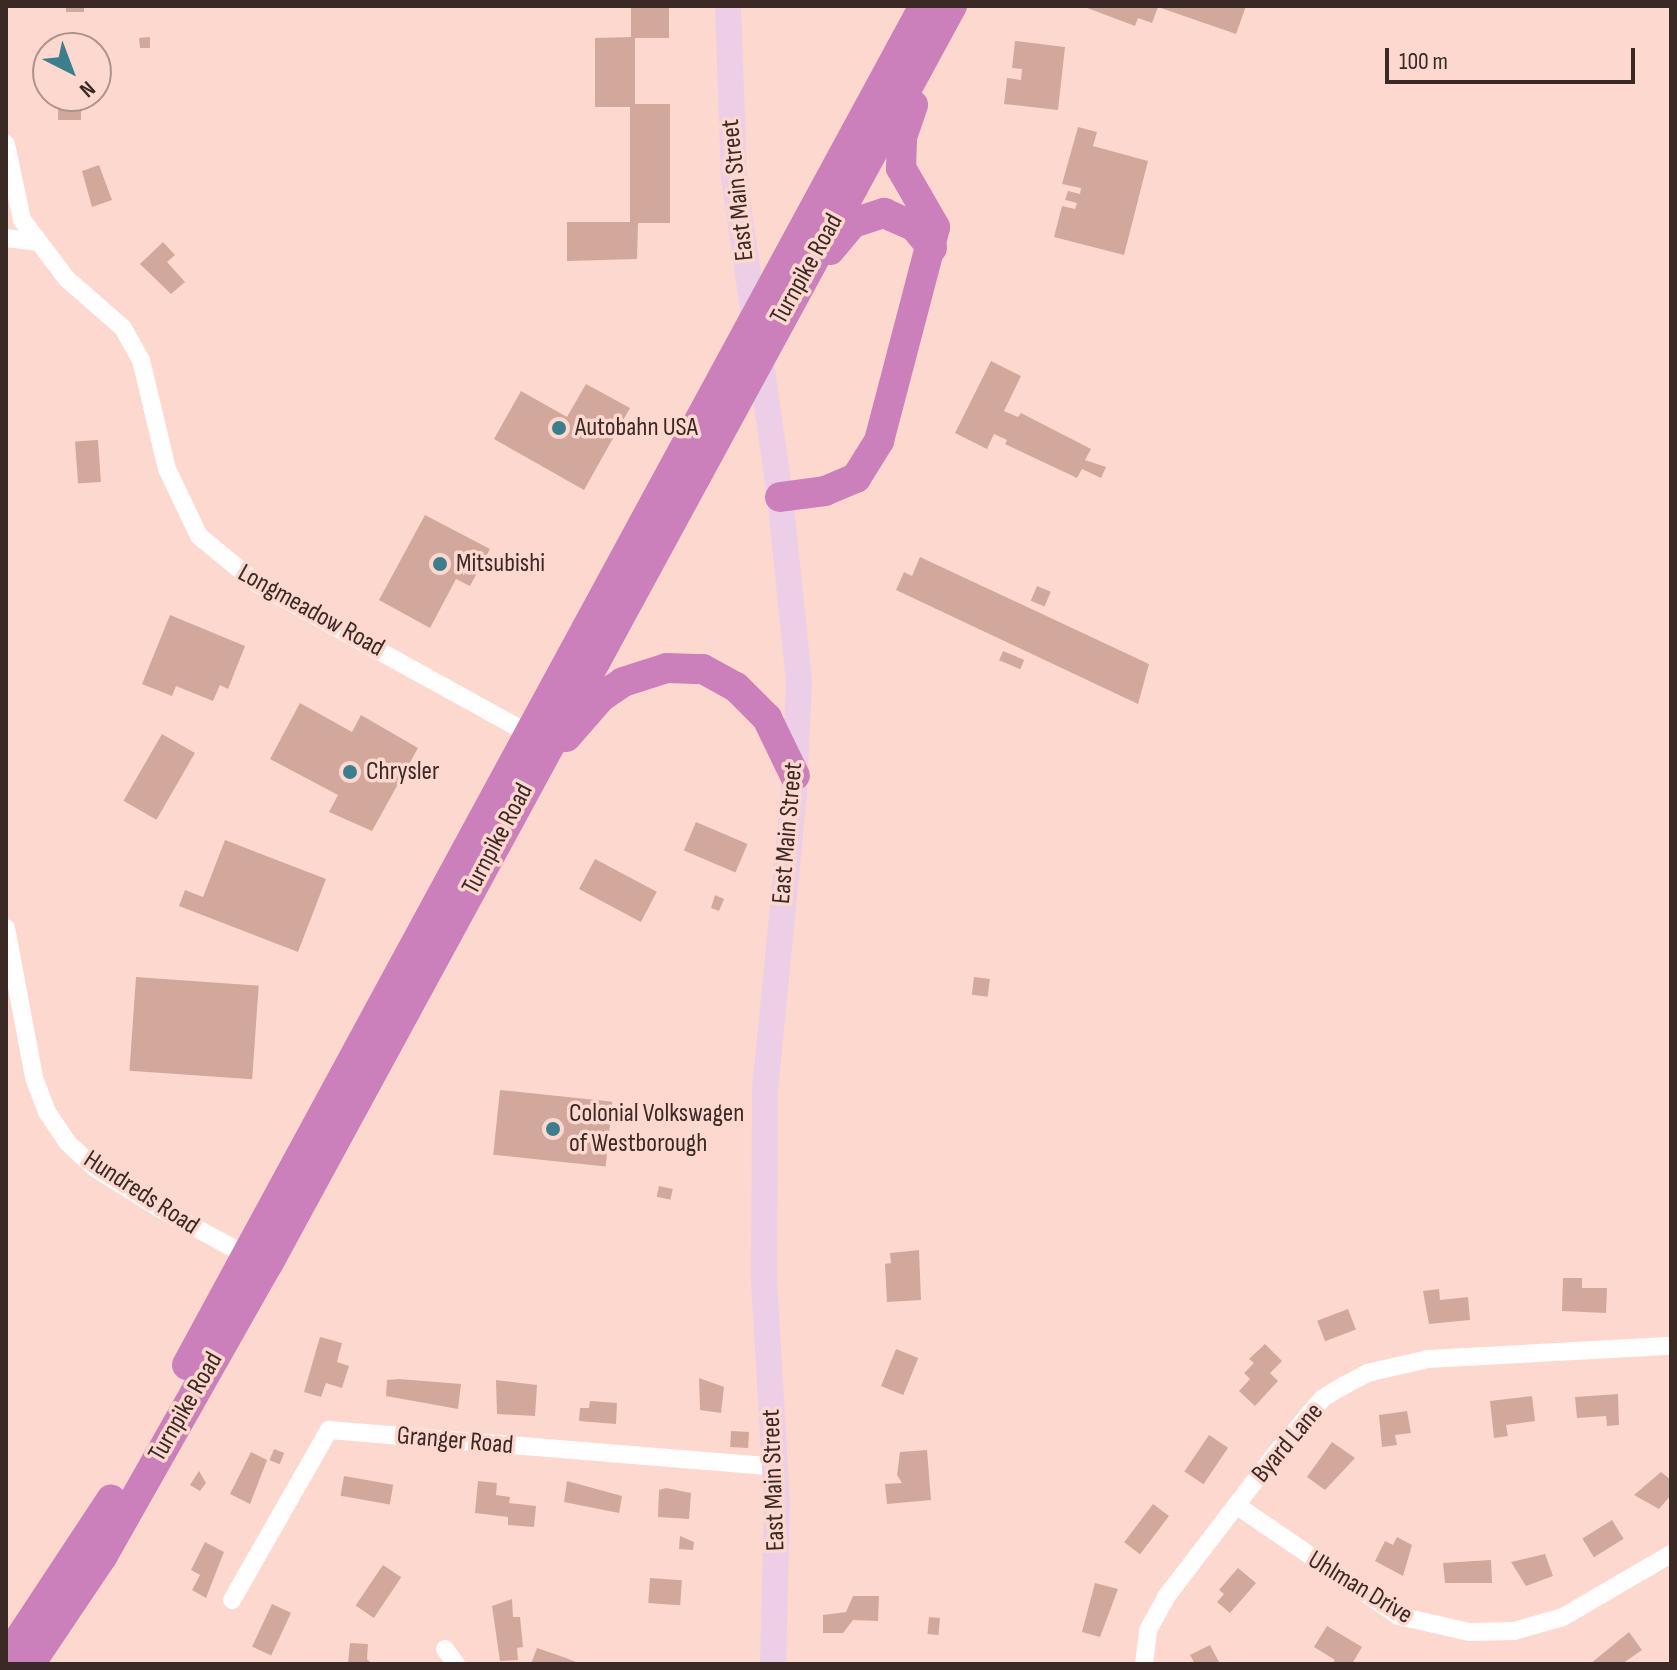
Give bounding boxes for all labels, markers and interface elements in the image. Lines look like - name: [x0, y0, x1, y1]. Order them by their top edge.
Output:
- north arrow: [32, 32, 112, 112]
- scale bar: [1389, 32, 1639, 82]
- text: 100 m: [1399, 47, 1448, 76]
- text: N: [74, 75, 100, 103]
- street label: East Main Street: [715, 118, 761, 262]
- street label: Turnpike Road: [764, 208, 850, 330]
- place label: Autobahn USA: [575, 412, 698, 444]
- marker: Autobahn USA: [550, 419, 568, 437]
- place label: Mitsubishi: [456, 548, 545, 580]
- marker: Mitsubishi: [431, 555, 449, 573]
- street label: Longmeadow Road: [232, 558, 390, 664]
- place label: Chrysler: [366, 756, 440, 788]
- street label: East Main Street: [766, 761, 810, 905]
- marker: Chrysler: [341, 763, 359, 781]
- street label: Turnpike Road: [456, 778, 540, 900]
- place label: Colonial Volkswagen of Westborough: [569, 1098, 744, 1160]
- marker: Colonial Volkswagen of Westborough: [544, 1120, 562, 1138]
- street label: Hundreds Road: [77, 1144, 205, 1242]
- street label: Turnpike Road: [142, 1347, 230, 1467]
- street label: Byard Lane: [1246, 1397, 1330, 1489]
- street label: East Main Street: [756, 1408, 792, 1552]
- street label: Granger Road: [395, 1420, 515, 1462]
- street label: Uhlman Drive: [1302, 1545, 1418, 1631]

